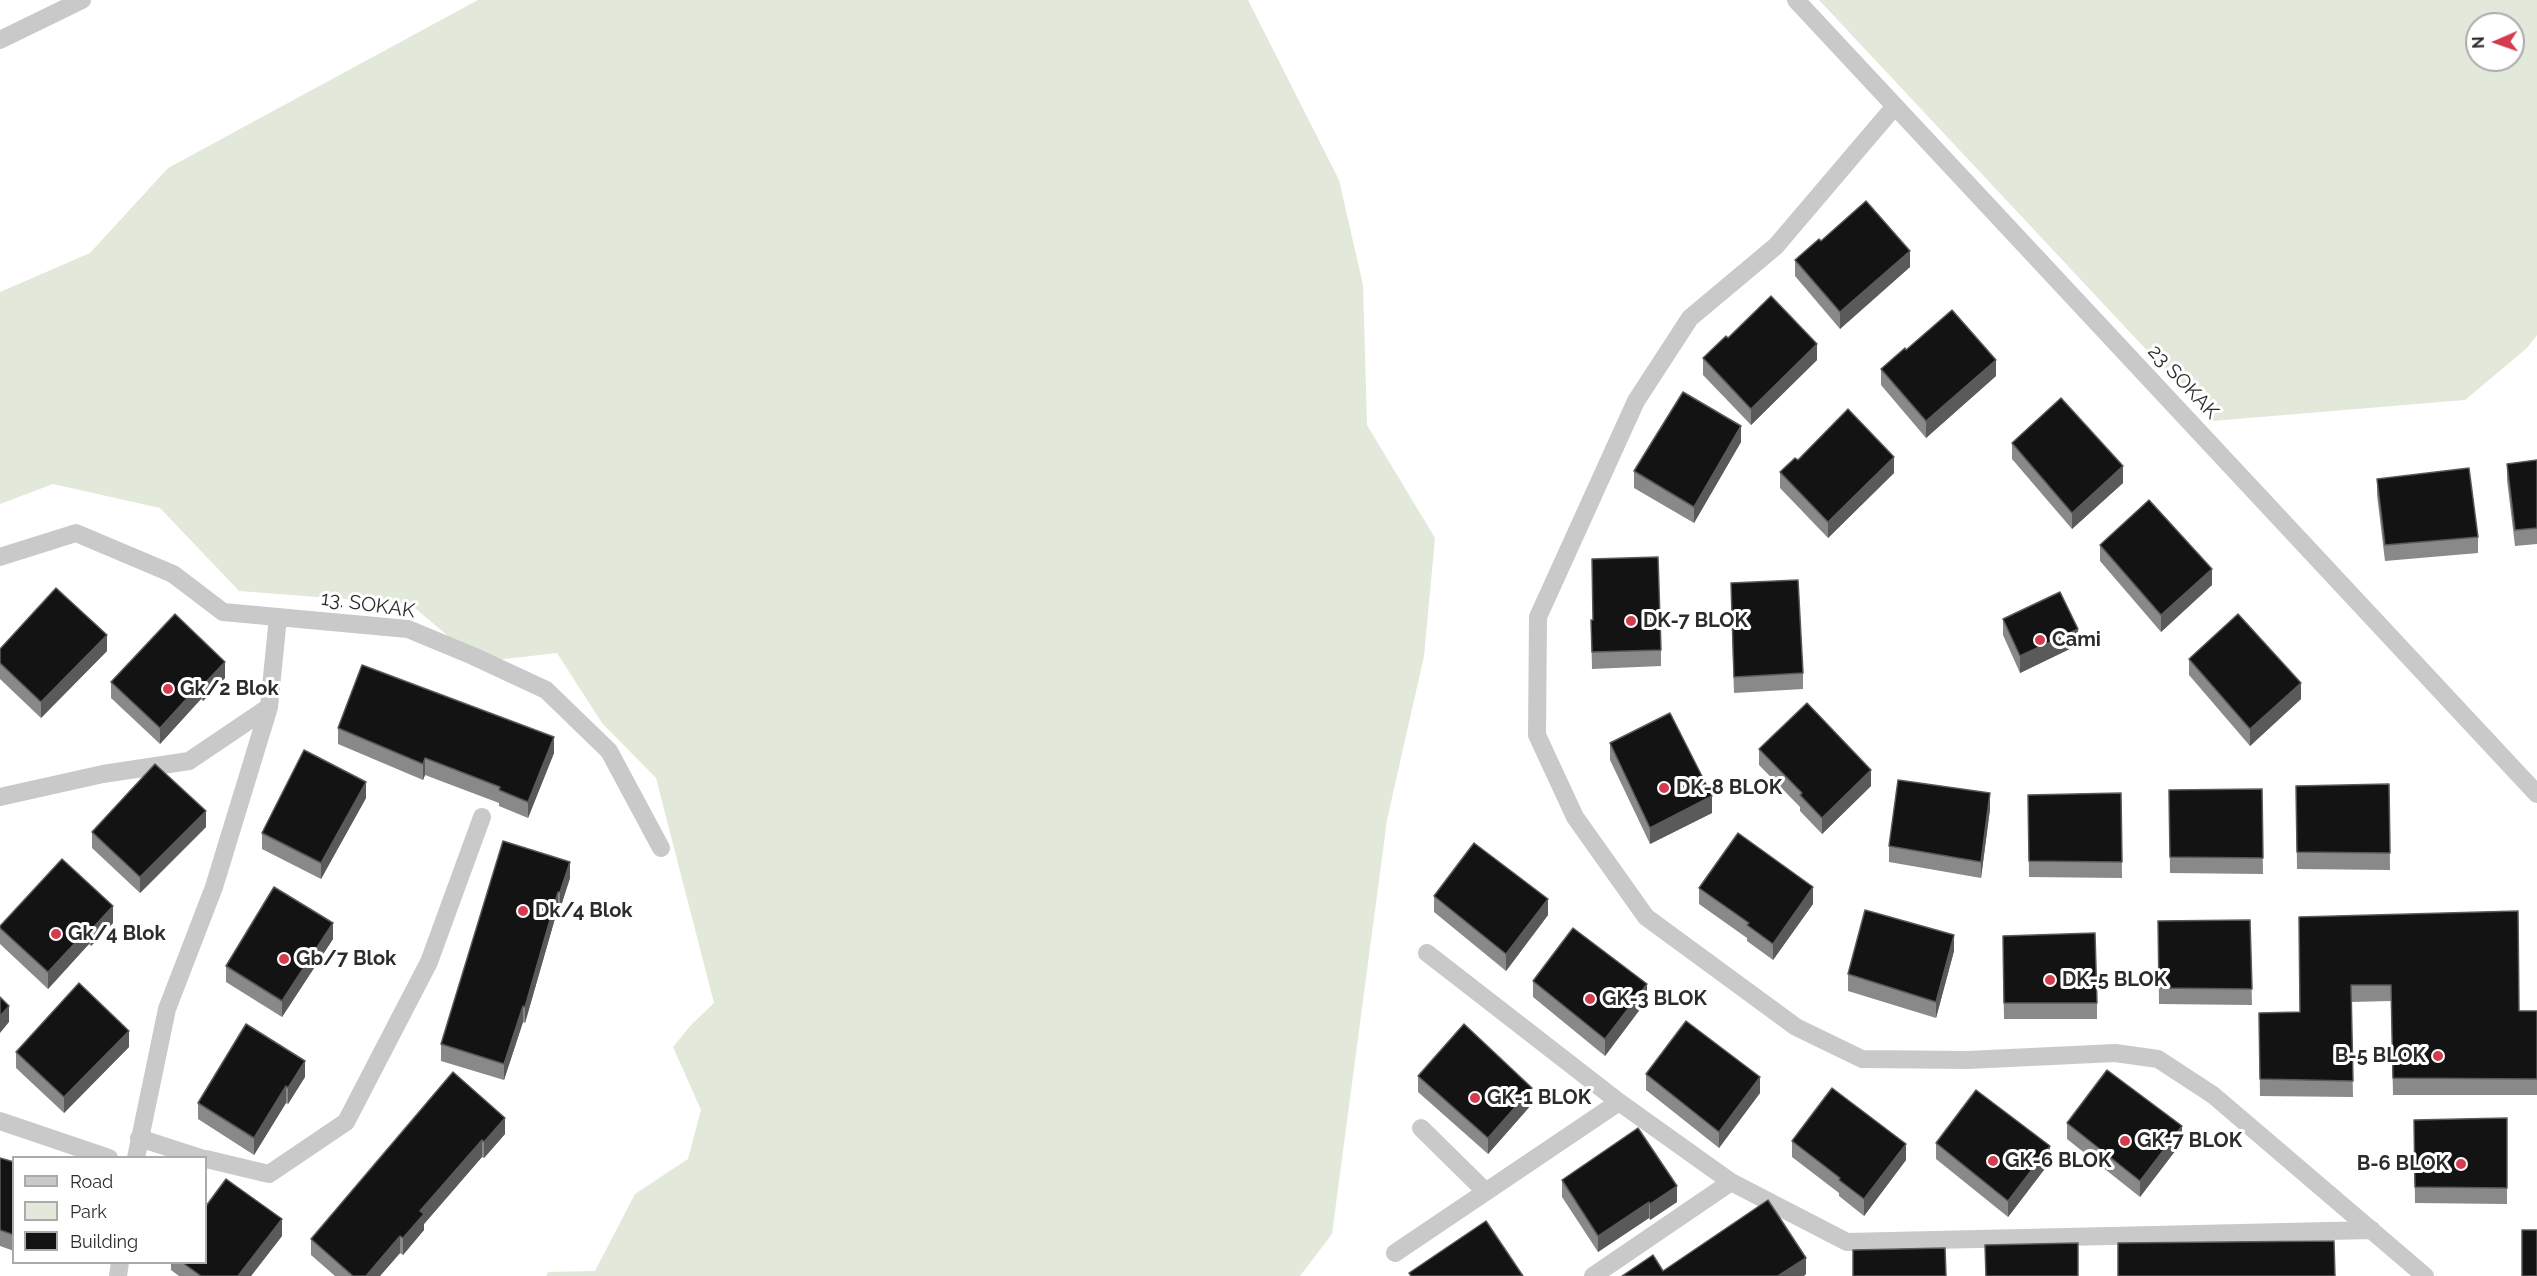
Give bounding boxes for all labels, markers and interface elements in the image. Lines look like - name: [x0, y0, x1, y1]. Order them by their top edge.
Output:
- north arrow: [2465, 12, 2525, 72]
- text: N: [2469, 36, 2488, 49]
- street label: 23 SOKAK: [2143, 340, 2223, 424]
- street label: 13. SOKAK: [320, 587, 416, 623]
- place label: DK-7 BLOK: [1643, 609, 1748, 633]
- marker: DK-7 BLOK: [1624, 614, 1638, 628]
- place label: Cami: [2052, 628, 2101, 652]
- marker: Cami: [2033, 633, 2047, 647]
- place label: Gk/2 Blok: [180, 677, 279, 701]
- marker: Gk/2 Blok: [161, 682, 175, 696]
- place label: DK-8 BLOK: [1676, 776, 1782, 800]
- marker: DK-8 BLOK: [1657, 781, 1671, 795]
- place label: Dk/4 Blok: [535, 899, 632, 923]
- marker: Dk/4 Blok: [516, 904, 530, 918]
- place label: Gk/4 Blok: [68, 922, 166, 946]
- marker: Gk/4 Blok: [49, 927, 63, 941]
- place label: Gb/7 Blok: [296, 947, 396, 971]
- marker: Gb/7 Blok: [277, 952, 291, 966]
- place label: DK-5 BLOK: [2062, 968, 2167, 992]
- marker: DK-5 BLOK: [2043, 973, 2057, 987]
- place label: GK-3 BLOK: [1602, 987, 1707, 1011]
- marker: GK-3 BLOK: [1583, 992, 1597, 1006]
- place label: B-5 BLOK: [2335, 1044, 2426, 1068]
- marker: B-5 BLOK: [2431, 1049, 2445, 1063]
- place label: GK-1 BLOK: [1487, 1086, 1591, 1110]
- marker: GK-1 BLOK: [1468, 1091, 1482, 1105]
- place label: GK-7 BLOK: [2137, 1129, 2242, 1153]
- marker: GK-7 BLOK: [2118, 1134, 2132, 1148]
- place label: GK-6 BLOK: [2005, 1149, 2111, 1173]
- place label: B-6 BLOK: [2357, 1152, 2449, 1176]
- marker: GK-6 BLOK: [1986, 1154, 2000, 1168]
- legend: [12, 1156, 207, 1264]
- marker: B-6 BLOK: [2454, 1157, 2468, 1171]
- text: Road: [70, 1171, 113, 1192]
- text: Park: [70, 1201, 107, 1222]
- text: Building: [70, 1231, 138, 1252]

